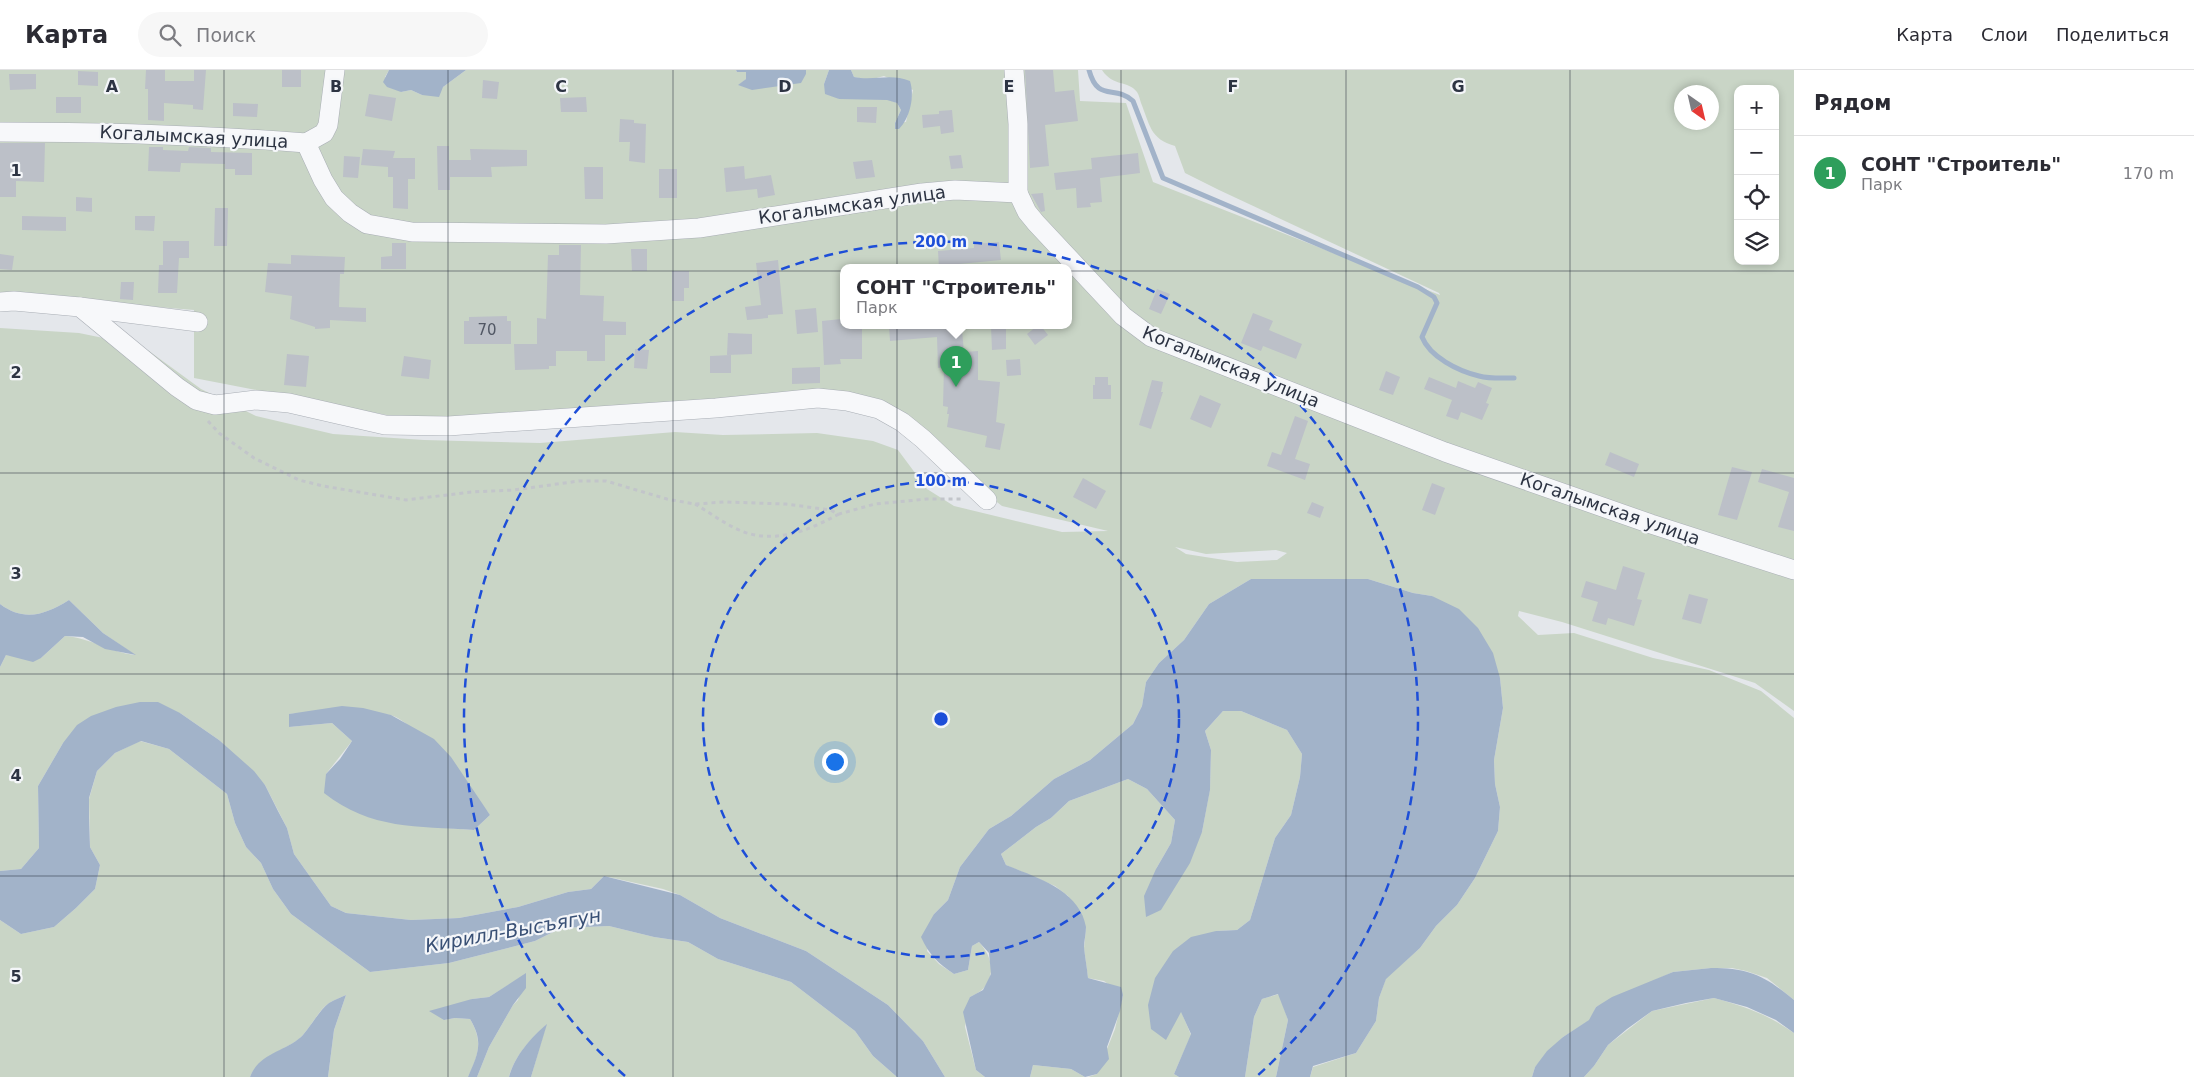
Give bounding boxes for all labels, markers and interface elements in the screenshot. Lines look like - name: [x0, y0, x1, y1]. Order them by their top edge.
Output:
- search box: [138, 12, 488, 57]
- text: Карта: [25, 21, 108, 49]
- icon: search: [156, 21, 184, 49]
- text: Поиск: [196, 24, 256, 46]
- text: Карта: [1896, 24, 1953, 45]
- text: Слои: [1981, 24, 2028, 45]
- text: Поделиться: [2056, 24, 2169, 45]
- text: A: [106, 77, 119, 96]
- text: B: [330, 77, 342, 96]
- text: C: [555, 77, 567, 96]
- text: D: [778, 77, 792, 96]
- text: E: [1004, 77, 1014, 96]
- text: F: [1228, 77, 1238, 96]
- text: G: [1451, 77, 1465, 96]
- north arrow: [1674, 85, 1719, 130]
- map controls: [1734, 85, 1779, 265]
- button: +: [1734, 85, 1779, 130]
- text: Рядом: [1814, 91, 1891, 115]
- street label: Когалымская улица: [99, 121, 289, 152]
- button: −: [1734, 130, 1779, 175]
- text: СОНТ "Строитель": [1861, 153, 2061, 175]
- text: 1: [10, 161, 22, 180]
- text: 1: [1824, 164, 1836, 183]
- text: 170 m: [2123, 164, 2174, 183]
- button: locate: [1734, 175, 1779, 220]
- text: Парк: [1861, 175, 1903, 194]
- street label: Когалымская улица: [757, 181, 947, 228]
- button: layers: [1734, 220, 1779, 265]
- text: 200 m: [915, 233, 967, 251]
- popup: [840, 264, 1072, 329]
- text: СОНТ "Строитель": [856, 276, 1056, 298]
- text: Парк: [856, 298, 898, 317]
- house number: 70: [477, 321, 497, 339]
- street label: Когалымская улица: [1140, 321, 1323, 412]
- pin: 1: [940, 346, 972, 387]
- text: 2: [10, 363, 22, 382]
- street label: Когалымская улица: [1517, 468, 1703, 549]
- text: 100 m: [915, 472, 967, 490]
- text: 3: [10, 564, 22, 583]
- centre of rings: [932, 710, 950, 728]
- your location: [822, 749, 848, 775]
- text: 4: [10, 766, 22, 785]
- water label: Кирилл-Высъягун: [423, 904, 603, 956]
- text: 5: [10, 967, 22, 986]

